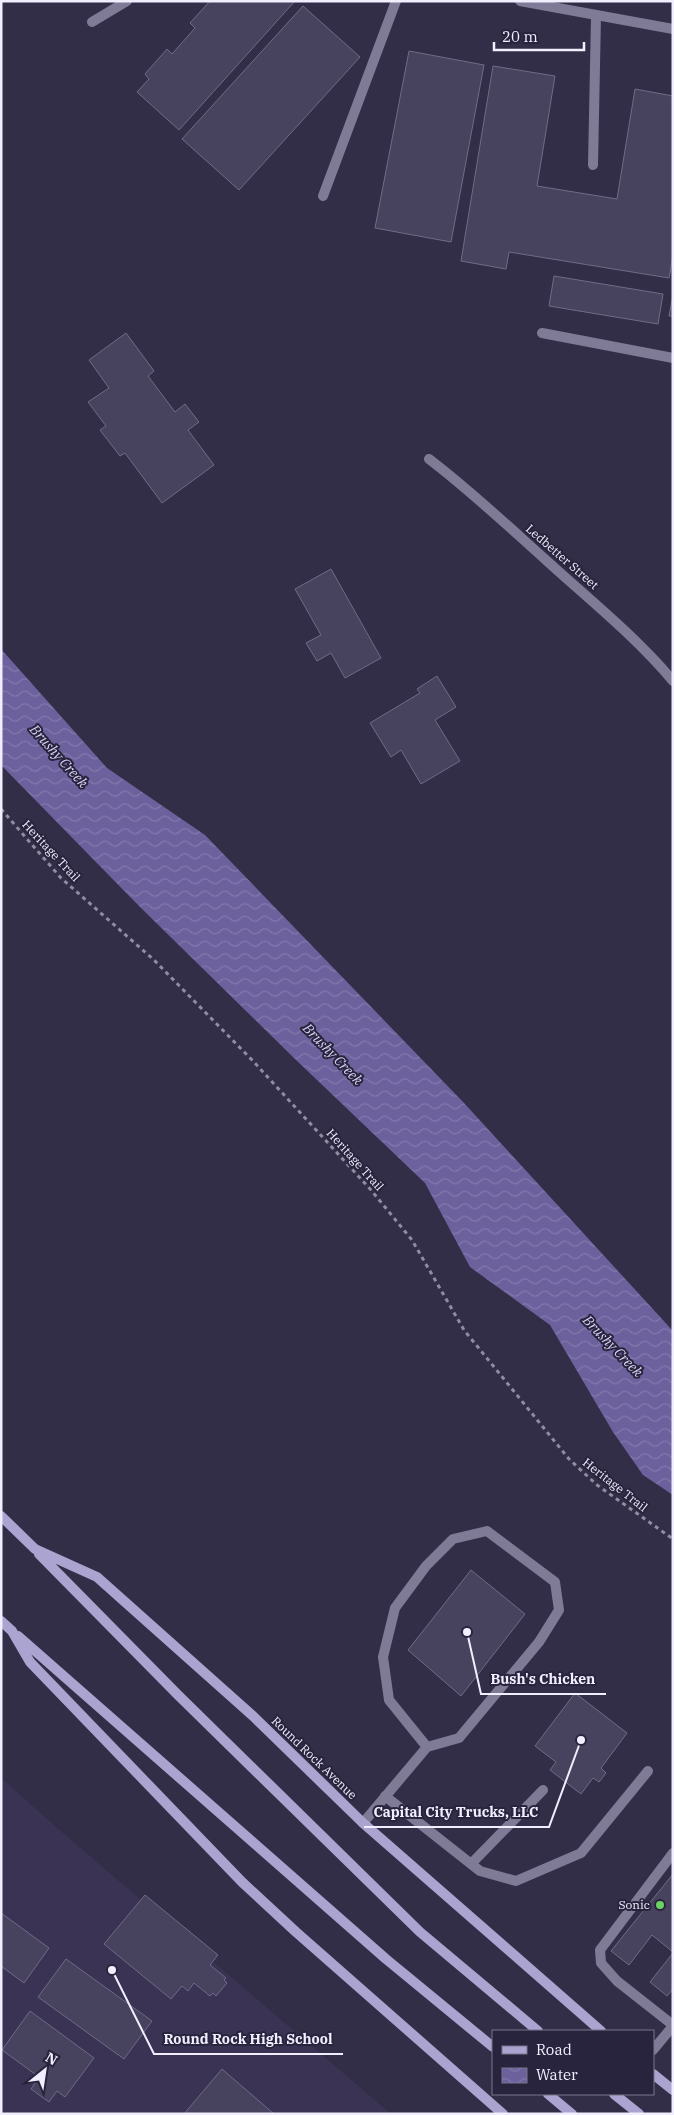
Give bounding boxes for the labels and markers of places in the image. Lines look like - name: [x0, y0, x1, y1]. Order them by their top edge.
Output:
- callout: Bush's Chicken: [481, 1665, 606, 1694]
- callout: Capital City Trucks, LLC: [364, 1798, 549, 1827]
- place label: Sonic: [619, 1897, 650, 1912]
- marker: Sonic: [654, 1899, 666, 1911]
- callout: Round Rock High School: [154, 2025, 343, 2054]

